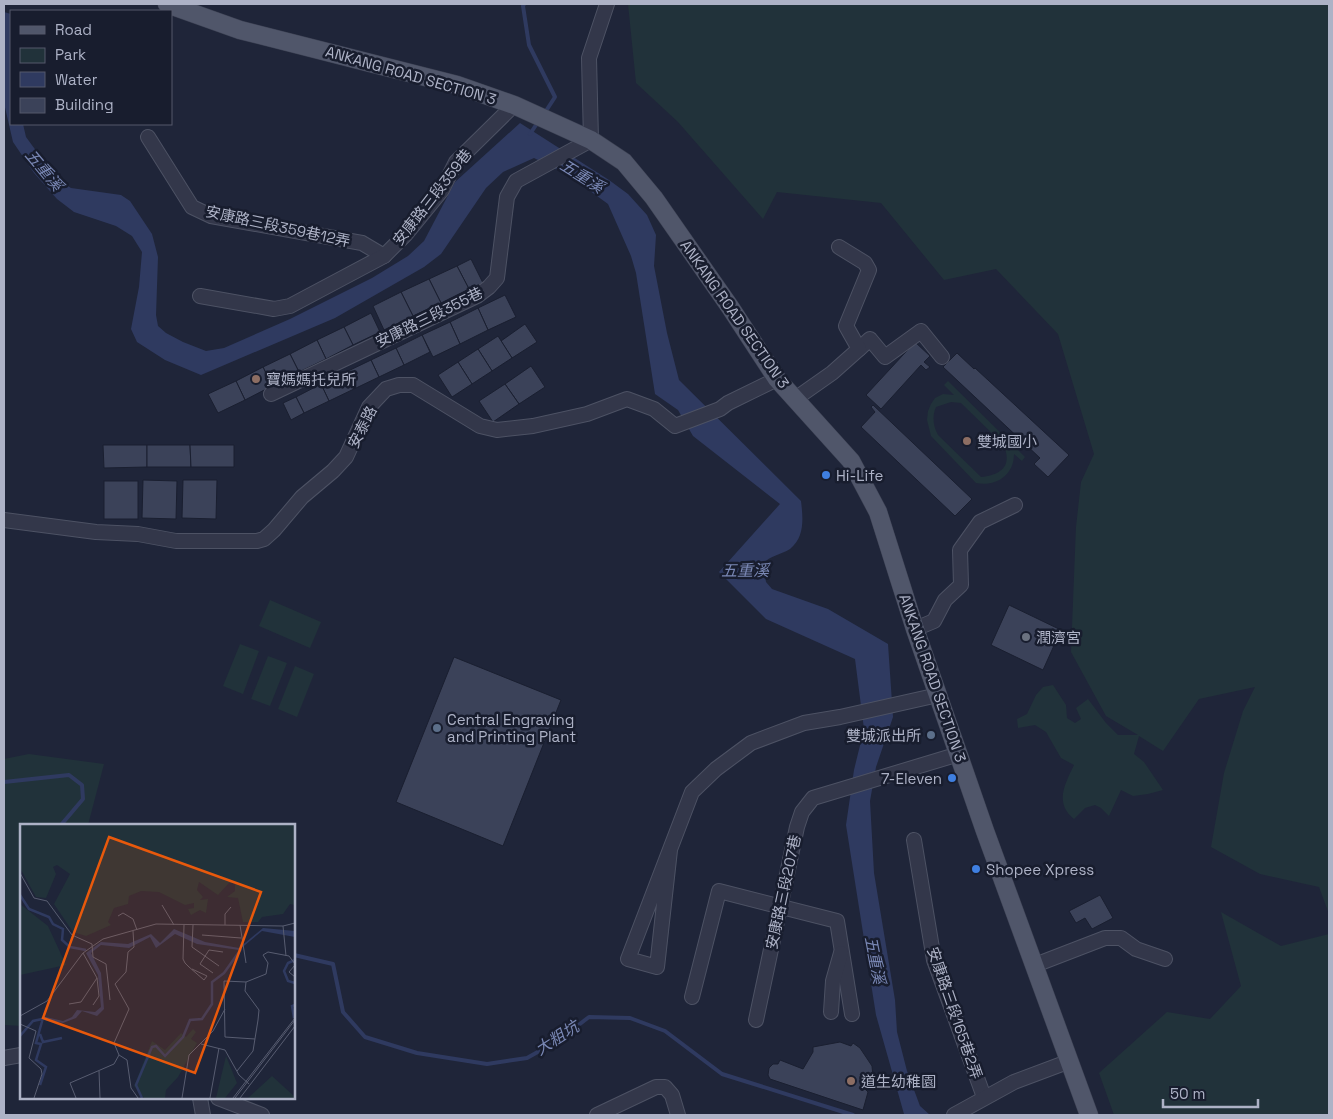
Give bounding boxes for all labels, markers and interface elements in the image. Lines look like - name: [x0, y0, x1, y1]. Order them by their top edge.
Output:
- legend: [10, 10, 172, 125]
- text: Road: [55, 20, 92, 39]
- street label: ANKANG ROAD SECTION 3: [323, 42, 499, 108]
- text: Park: [55, 45, 86, 64]
- text: Water: [55, 70, 98, 89]
- text: Building: [55, 95, 114, 114]
- water label: 五重溪: [21, 145, 69, 197]
- street label: 安康路三段359巷: [388, 145, 476, 249]
- water label: 五重溪: [556, 154, 610, 199]
- street label: 安康路三段359巷12弄: [204, 201, 352, 251]
- street label: ANKANG ROAD SECTION 3: [677, 236, 793, 392]
- street label: 安康路三段355巷: [372, 283, 486, 351]
- place label: 寶媽媽托兒所: [266, 370, 356, 389]
- marker: 寶媽媽托兒所: [250, 373, 262, 385]
- street label: 安泰路: [343, 403, 381, 451]
- place label: 雙城國小: [977, 432, 1037, 451]
- marker: 雙城國小: [961, 435, 973, 447]
- place label: Hi-Life: [836, 466, 883, 485]
- marker: Hi-Life: [820, 469, 832, 481]
- water label: 五重溪: [721, 560, 771, 581]
- street label: ANKANG ROAD SECTION 3: [895, 591, 971, 765]
- place label: 潤濟宮: [1036, 628, 1081, 647]
- marker: 潤濟宮: [1020, 631, 1032, 643]
- place label: Central Engraving and Printing Plant: [447, 710, 576, 746]
- marker: Central Engraving and Printing Plant: [431, 722, 443, 734]
- place label: 雙城派出所: [846, 726, 921, 745]
- marker: 雙城派出所: [925, 729, 937, 741]
- place label: 7-Eleven: [881, 769, 942, 788]
- marker: 7-Eleven: [946, 772, 958, 784]
- inset map: [20, 824, 295, 1099]
- street label: 安康路三段207巷: [762, 833, 804, 951]
- place label: Shopee Xpress: [986, 860, 1094, 879]
- marker: Shopee Xpress: [970, 863, 982, 875]
- water label: 五重溪: [860, 934, 890, 988]
- street label: 安康路三段165巷2弄: [923, 944, 987, 1082]
- water label: 大粗坑: [531, 1015, 585, 1060]
- place label: 道生幼稚園: [861, 1072, 936, 1091]
- marker: 道生幼稚園: [845, 1075, 857, 1087]
- scale bar: [1163, 1076, 1258, 1108]
- text: 50 m: [1170, 1084, 1205, 1103]

